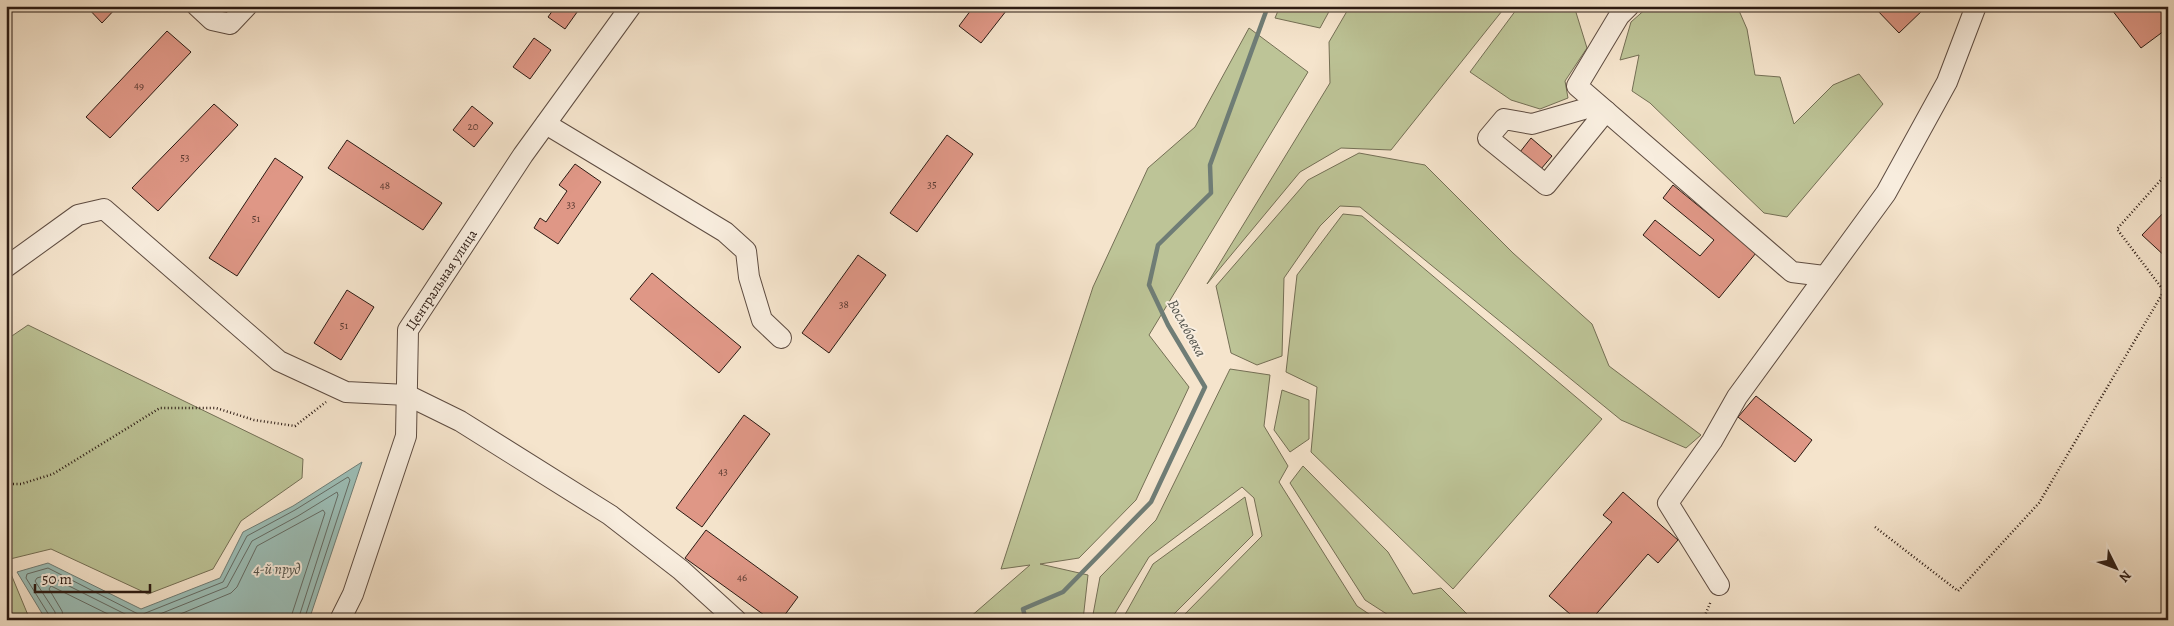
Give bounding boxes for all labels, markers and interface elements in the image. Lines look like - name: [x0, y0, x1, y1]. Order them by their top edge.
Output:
- house number: 49: [134, 78, 144, 93]
- house number: 20: [467, 119, 479, 134]
- house number: 53: [180, 150, 190, 165]
- house number: 35: [927, 177, 937, 192]
- house number: 48: [380, 178, 390, 193]
- house number: 33: [566, 197, 576, 212]
- house number: 51: [252, 211, 260, 226]
- street label: Центральная улица: [401, 225, 482, 334]
- water label: Вослебовка: [1163, 295, 1211, 361]
- house number: 38: [839, 297, 849, 312]
- house number: 51: [340, 318, 348, 333]
- house number: 43: [718, 464, 728, 479]
- north arrow: [2092, 544, 2142, 594]
- water label: 4-й пруд: [252, 559, 301, 579]
- scale bar: [35, 561, 150, 593]
- text: N: [2115, 566, 2136, 587]
- text: 50 m: [42, 569, 72, 589]
- house number: 46: [737, 570, 747, 585]

